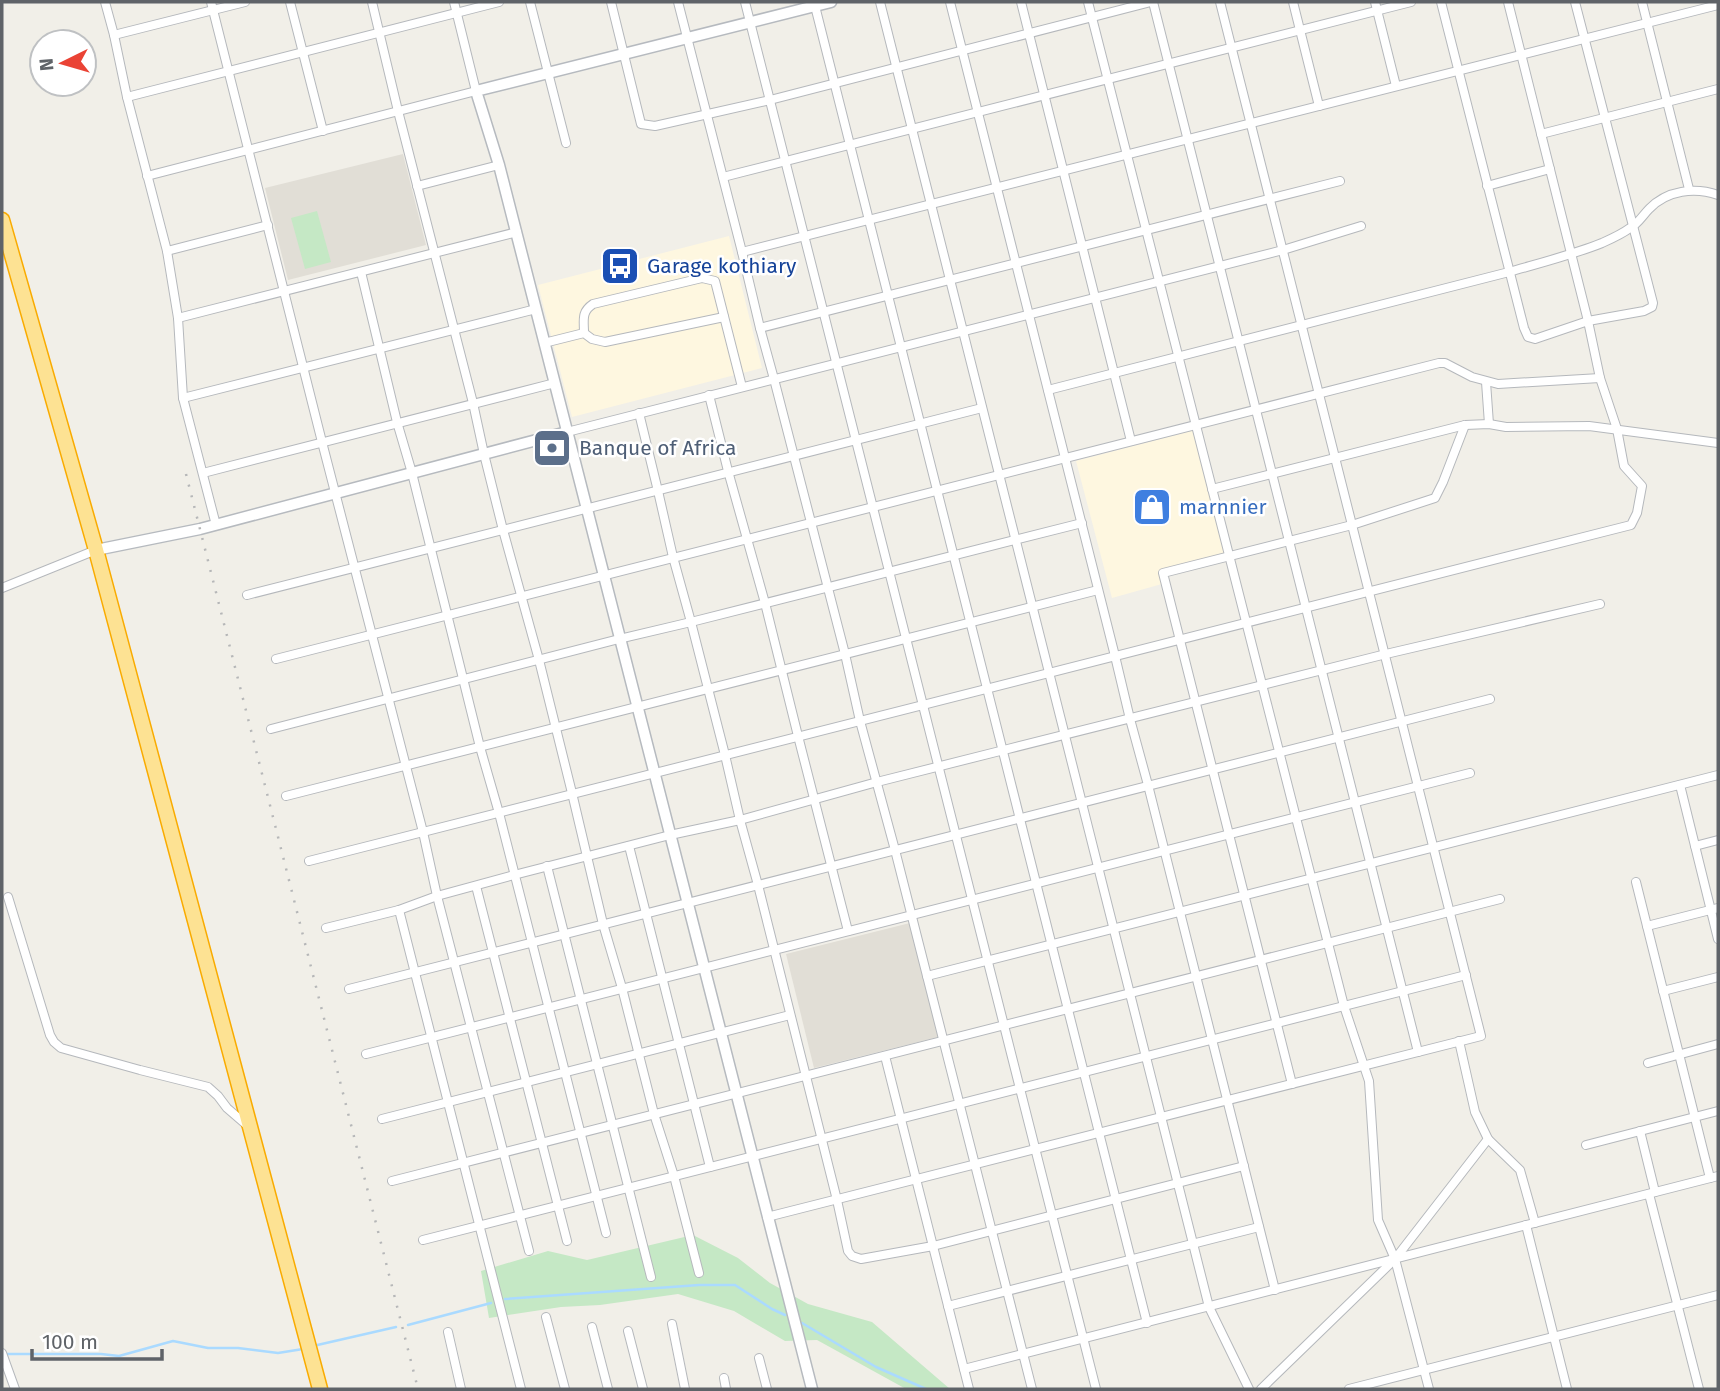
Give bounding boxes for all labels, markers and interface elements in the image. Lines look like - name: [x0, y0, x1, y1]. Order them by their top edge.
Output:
- north arrow: [28, 28, 98, 98]
- text: N: [35, 57, 59, 72]
- bus stop icon: Garage kothiary: [599, 245, 641, 287]
- place label: Garage kothiary: [647, 253, 797, 279]
- bank icon: Banque of Africa: [531, 427, 573, 469]
- place label: Banque of Africa: [579, 435, 737, 461]
- shop icon: marnnier: [1131, 486, 1173, 528]
- place label: marnnier: [1179, 494, 1267, 520]
- scale bar: [32, 1318, 161, 1362]
- text: 100 m: [42, 1329, 98, 1355]

